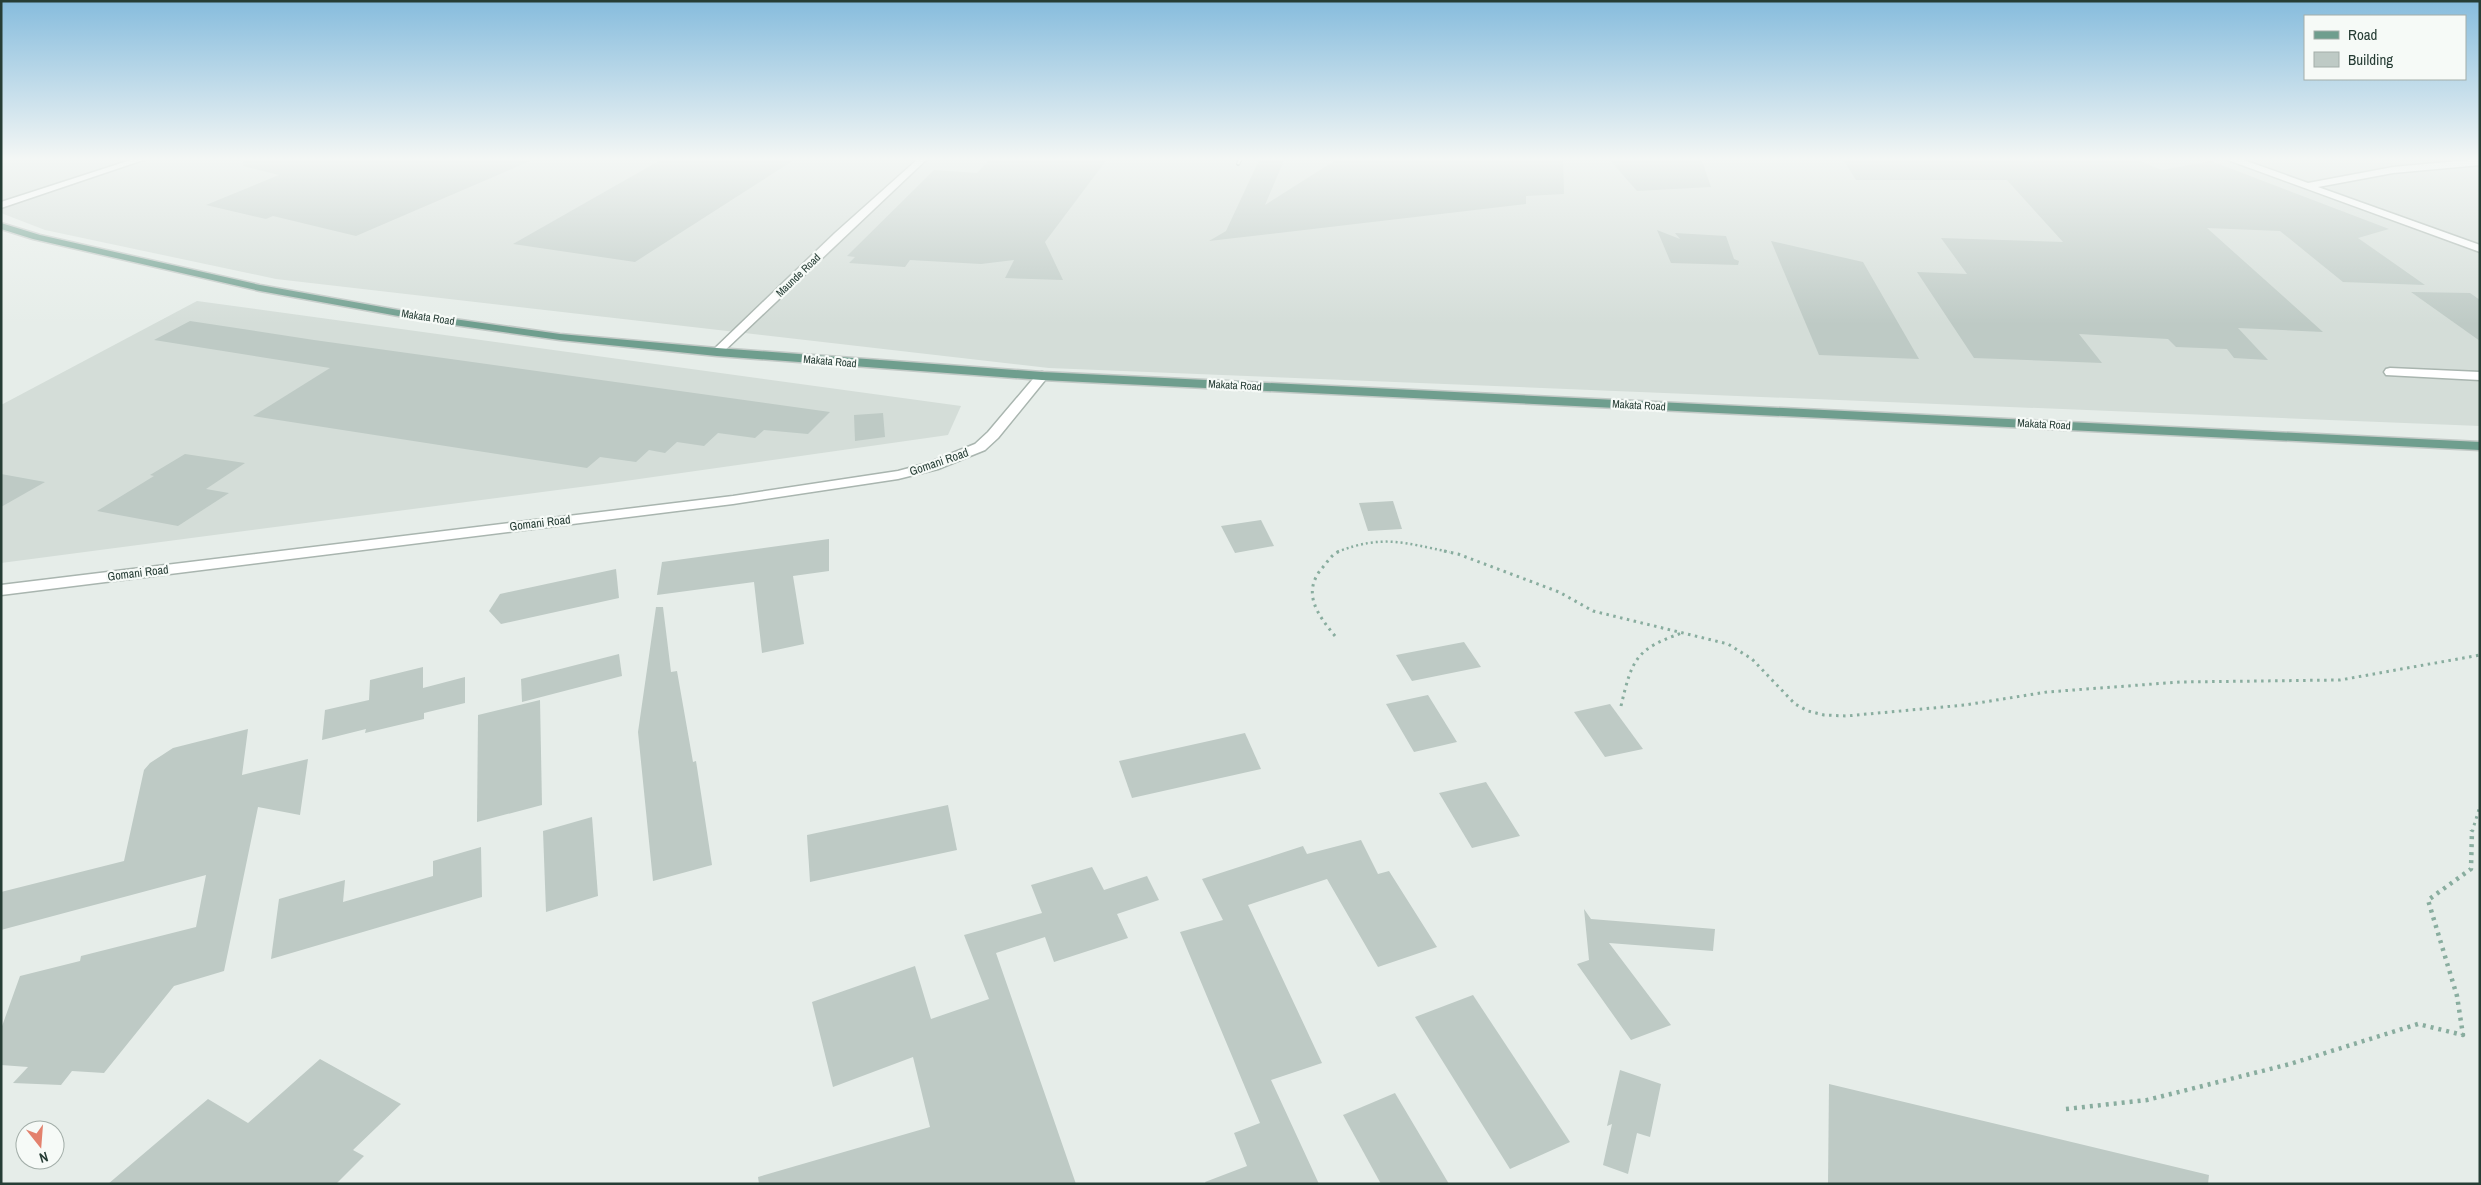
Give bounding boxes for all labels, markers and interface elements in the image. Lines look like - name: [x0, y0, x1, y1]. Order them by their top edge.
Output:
- legend: [2304, 15, 2466, 80]
- text: Road: [2348, 24, 2377, 45]
- text: Building: [2348, 49, 2393, 70]
- street label: Maunde Road: [773, 250, 823, 300]
- street label: Makata Road: [400, 306, 456, 328]
- street label: Makata Road: [803, 352, 857, 370]
- street label: Makata Road: [1208, 377, 1262, 393]
- street label: Makata Road: [1612, 397, 1666, 413]
- street label: Makata Road: [2017, 416, 2071, 432]
- street label: Gomani Road: [907, 444, 971, 480]
- street label: Gomani Road: [509, 511, 571, 535]
- street label: Gomani Road: [107, 561, 169, 585]
- north arrow: [15, 1120, 65, 1170]
- text: N: [37, 1148, 50, 1167]

